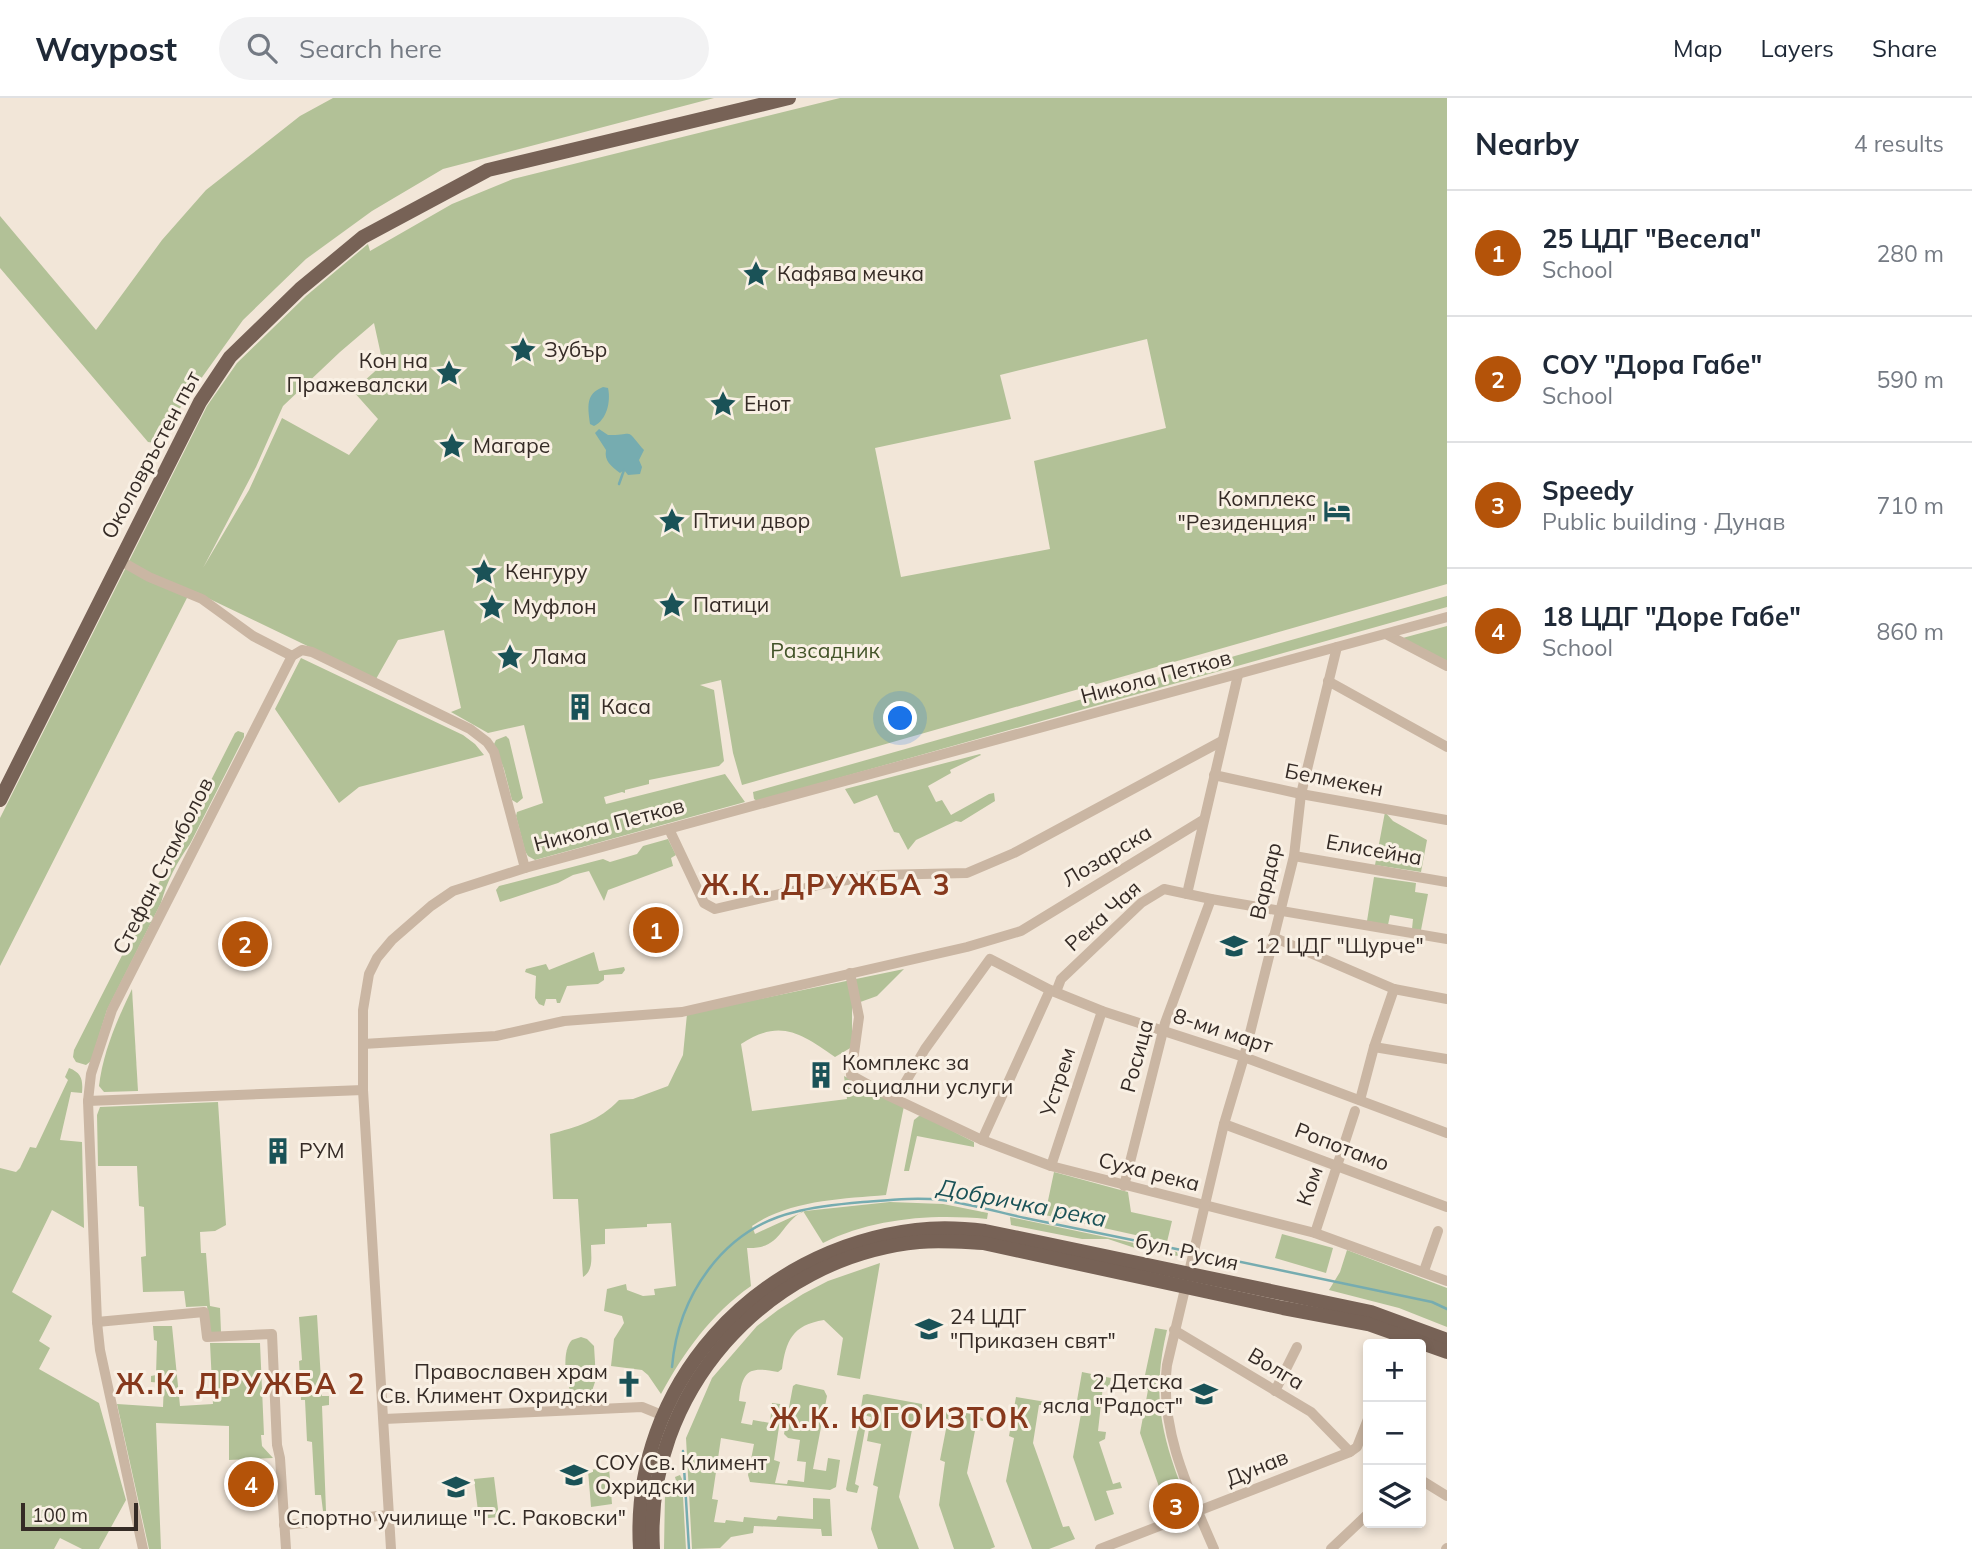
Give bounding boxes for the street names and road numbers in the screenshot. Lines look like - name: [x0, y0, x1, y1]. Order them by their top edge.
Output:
- street label: Околовръстен път: [95, 366, 206, 543]
- street label: Никола Петков: [1078, 643, 1234, 709]
- street label: Белмекен: [1283, 757, 1385, 801]
- street label: Стефан Стамболов: [106, 773, 218, 958]
- street label: Никола Петков: [531, 791, 687, 857]
- street label: Лозарска: [1057, 818, 1156, 892]
- street label: Елисейна: [1324, 828, 1424, 870]
- street label: Вардар: [1244, 840, 1286, 922]
- street label: Река Чая: [1059, 874, 1146, 956]
- street label: 8-ми март: [1170, 1002, 1277, 1058]
- street label: Росица: [1114, 1017, 1158, 1095]
- street label: Устрем: [1033, 1044, 1080, 1121]
- street label: Ропотамо: [1292, 1116, 1393, 1176]
- street label: Суха река: [1096, 1146, 1203, 1196]
- street label: Ком: [1290, 1163, 1328, 1209]
- street label: бул. Русия: [1133, 1227, 1241, 1275]
- street label: Волга: [1244, 1341, 1309, 1395]
- street label: Дунав: [1222, 1443, 1292, 1491]

